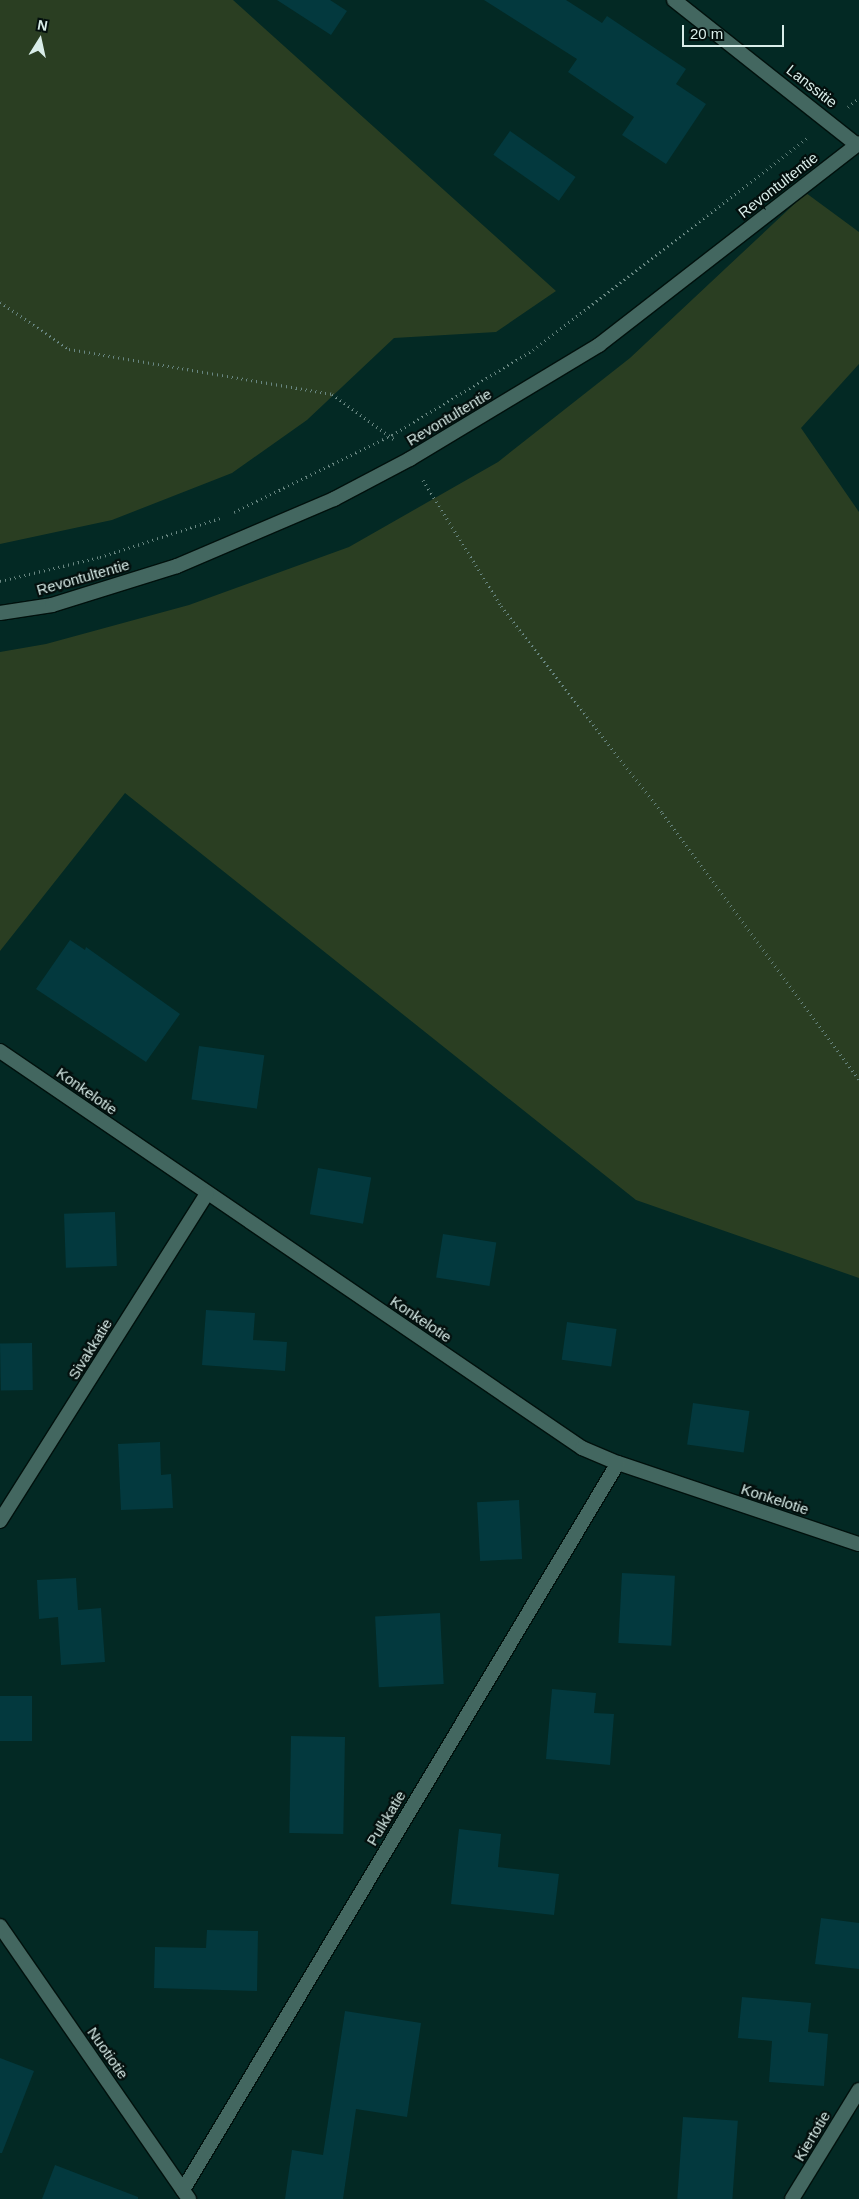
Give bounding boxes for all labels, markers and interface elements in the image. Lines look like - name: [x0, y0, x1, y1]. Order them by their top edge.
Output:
- north arrow: [15, 15, 65, 65]
- scale bar: [684, 15, 786, 47]
- text: N: [36, 16, 49, 34]
- text: 20 m: [690, 25, 723, 42]
- street label: Lanssitie: [783, 61, 841, 111]
- street label: Revontultentie: [735, 148, 821, 222]
- street label: Revontultentie: [403, 385, 495, 449]
- street label: Revontultentie: [34, 555, 132, 599]
- street label: Konkelotie: [53, 1064, 121, 1118]
- street label: Konkelotie: [387, 1292, 455, 1346]
- street label: Sivakkatie: [64, 1315, 116, 1383]
- street label: Konkelotie: [739, 1480, 811, 1518]
- street label: Pulkkatie: [363, 1787, 409, 1849]
- street label: Nuotiotie: [84, 2024, 132, 2082]
- street label: Kiertotie: [790, 2108, 834, 2164]

